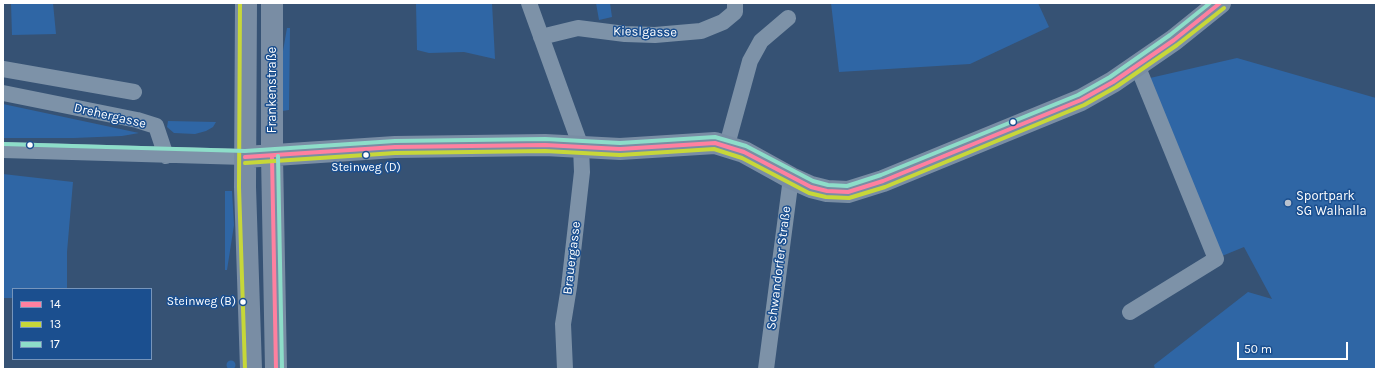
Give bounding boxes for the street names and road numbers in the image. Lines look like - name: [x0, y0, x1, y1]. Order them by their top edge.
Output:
- street label: Kieslgasse: [613, 24, 677, 40]
- street label: Frankenstraße: [264, 47, 280, 133]
- street label: Drehergasse: [72, 100, 148, 132]
- street label: Schwandorfer Straße: [764, 205, 794, 331]
- street label: Brauergasse: [560, 220, 584, 296]

